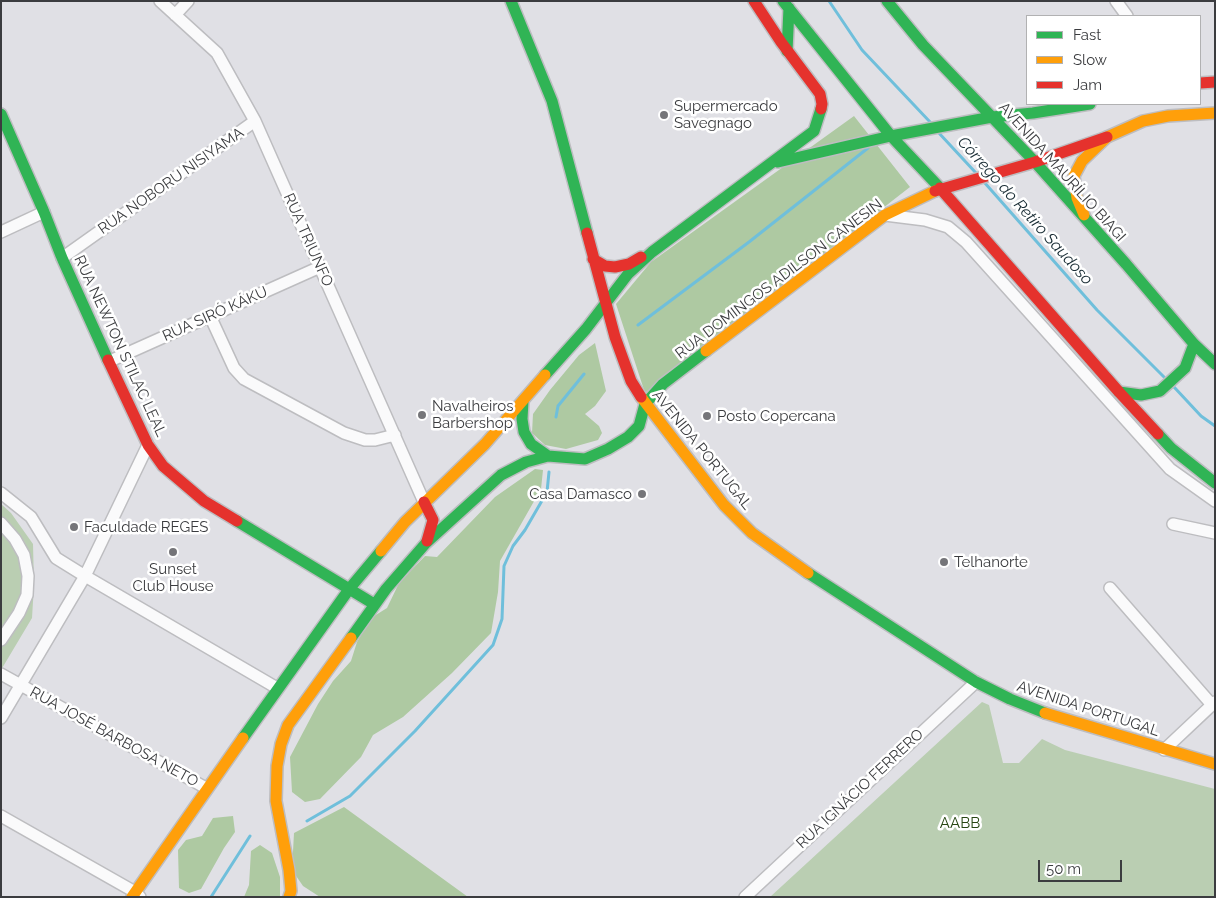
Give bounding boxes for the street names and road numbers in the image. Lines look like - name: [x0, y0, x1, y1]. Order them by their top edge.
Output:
- street label: AVENIDA MAURÍLIO BIAGI: [995, 99, 1129, 245]
- street label: RUA NOBORU NISIYAMA: [95, 124, 247, 238]
- street label: RUA TRIUNFO: [279, 191, 337, 289]
- street label: RUA DOMINGOS ADILSON CANESIN: [672, 195, 886, 363]
- street label: RUA NEWTON STILAC LEAL: [70, 253, 170, 439]
- street label: RUA SIRÓ KÁKU: [160, 283, 270, 345]
- street label: AVENIDA PORTUGAL: [648, 387, 756, 513]
- street label: AVENIDA PORTUGAL: [1015, 677, 1161, 741]
- street label: RUA JOSÉ BARBOSA NETO: [27, 683, 201, 791]
- street label: RUA IGNÁCIO FERRERO: [793, 725, 927, 853]

